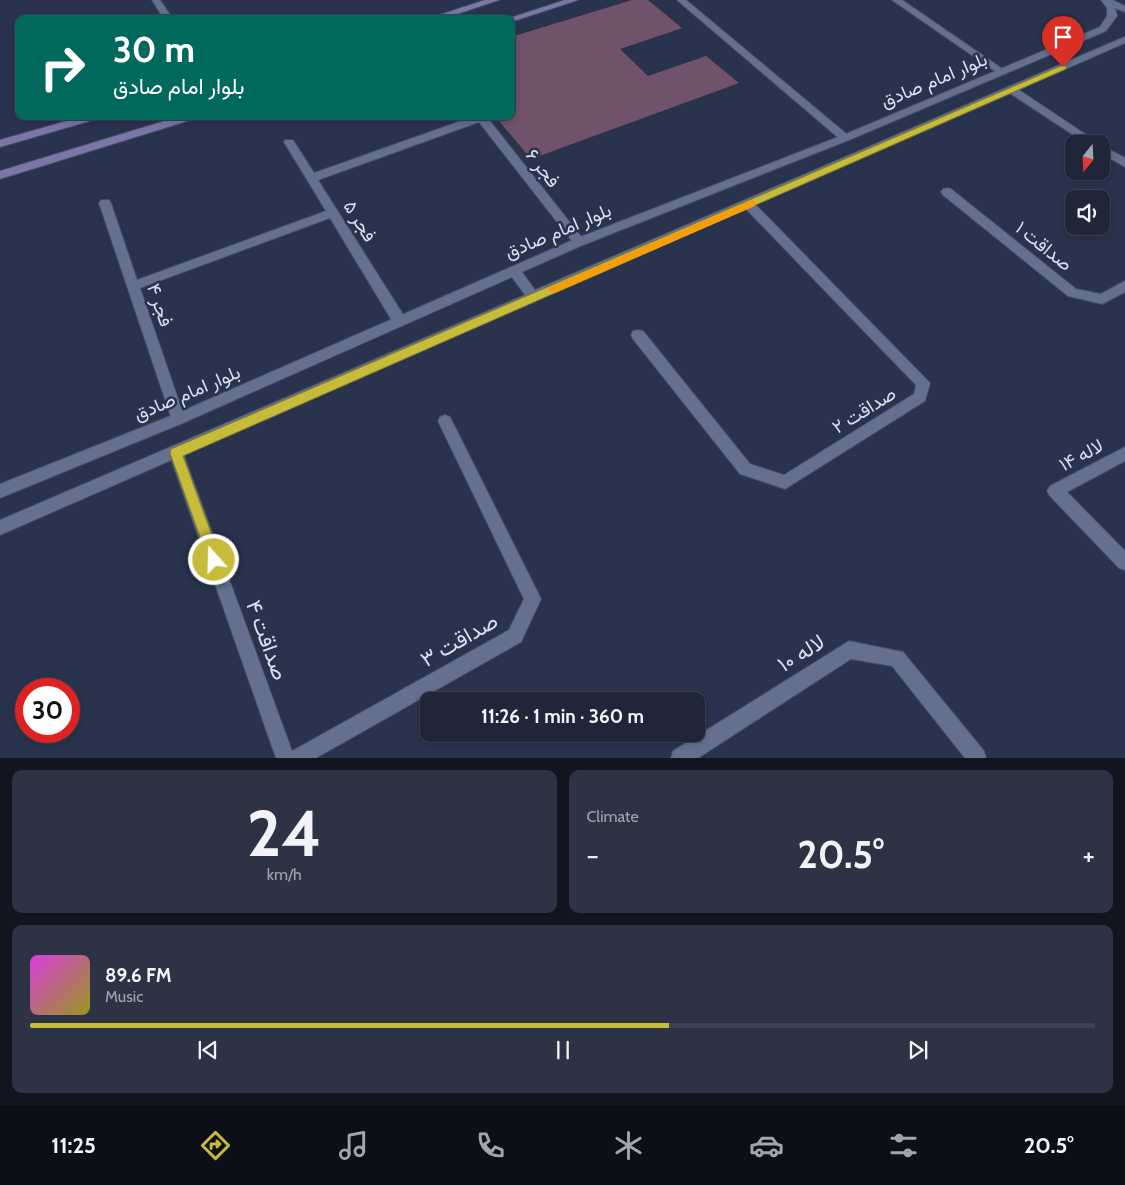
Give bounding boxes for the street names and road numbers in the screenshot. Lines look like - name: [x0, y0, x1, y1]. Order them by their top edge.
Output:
- street label: بلوار امام صادق: [877, 47, 991, 114]
- street label: فجر ۶: [521, 144, 565, 192]
- street label: فجر ۵: [338, 196, 382, 246]
- street label: بلوار امام صادق: [501, 198, 615, 265]
- street label: صداقت ۱: [1011, 216, 1077, 276]
- street label: فجر ۴: [142, 280, 178, 330]
- street label: بلوار امام صادق: [130, 360, 244, 427]
- street label: صداقت ۲: [828, 381, 900, 439]
- street label: لاله ۱۴: [1055, 434, 1107, 476]
- street label: صداقت ۴: [240, 596, 294, 684]
- street label: صداقت ۳: [415, 607, 503, 673]
- street label: لاله ۱۰: [772, 628, 830, 678]

